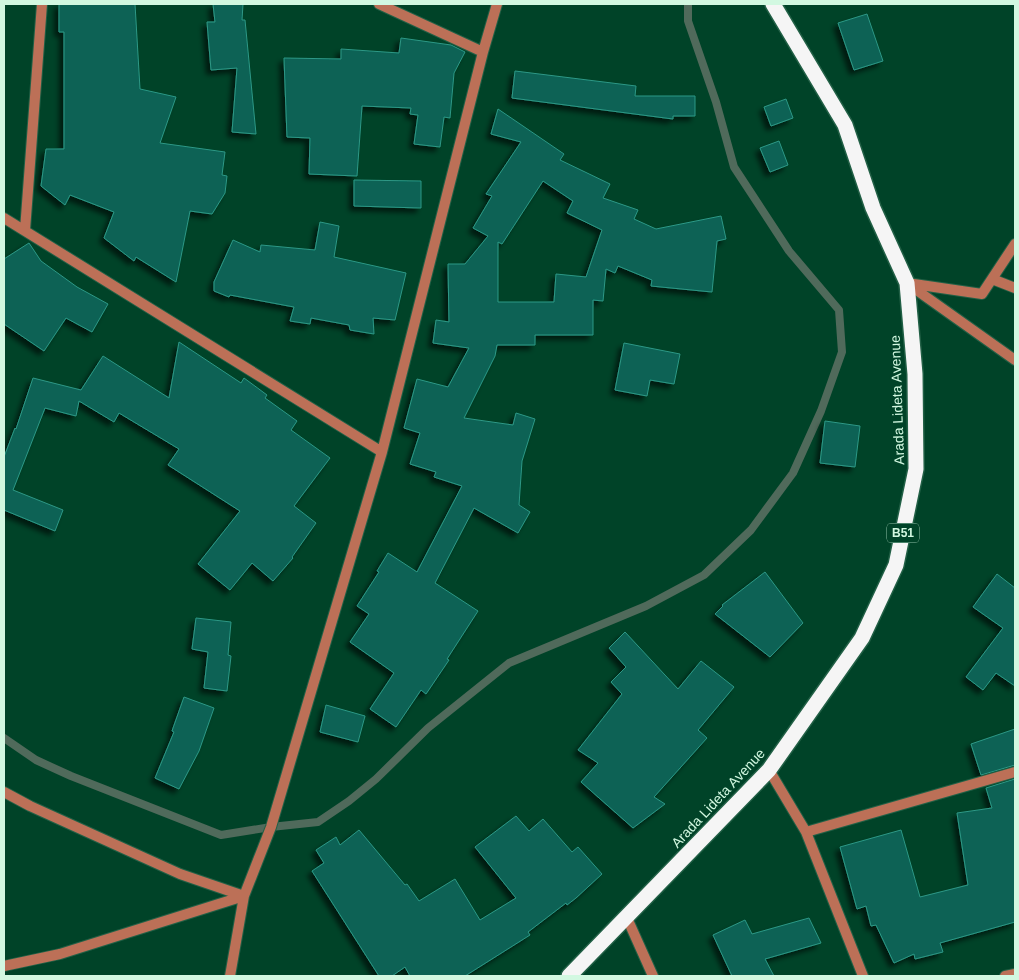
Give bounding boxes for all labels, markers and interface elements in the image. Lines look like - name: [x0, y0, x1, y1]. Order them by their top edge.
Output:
- street label: Arada Lideta Avenue: [887, 335, 907, 465]
- road number: B51: [887, 524, 919, 542]
- street label: Arada Lideta Avenue: [668, 745, 768, 851]

